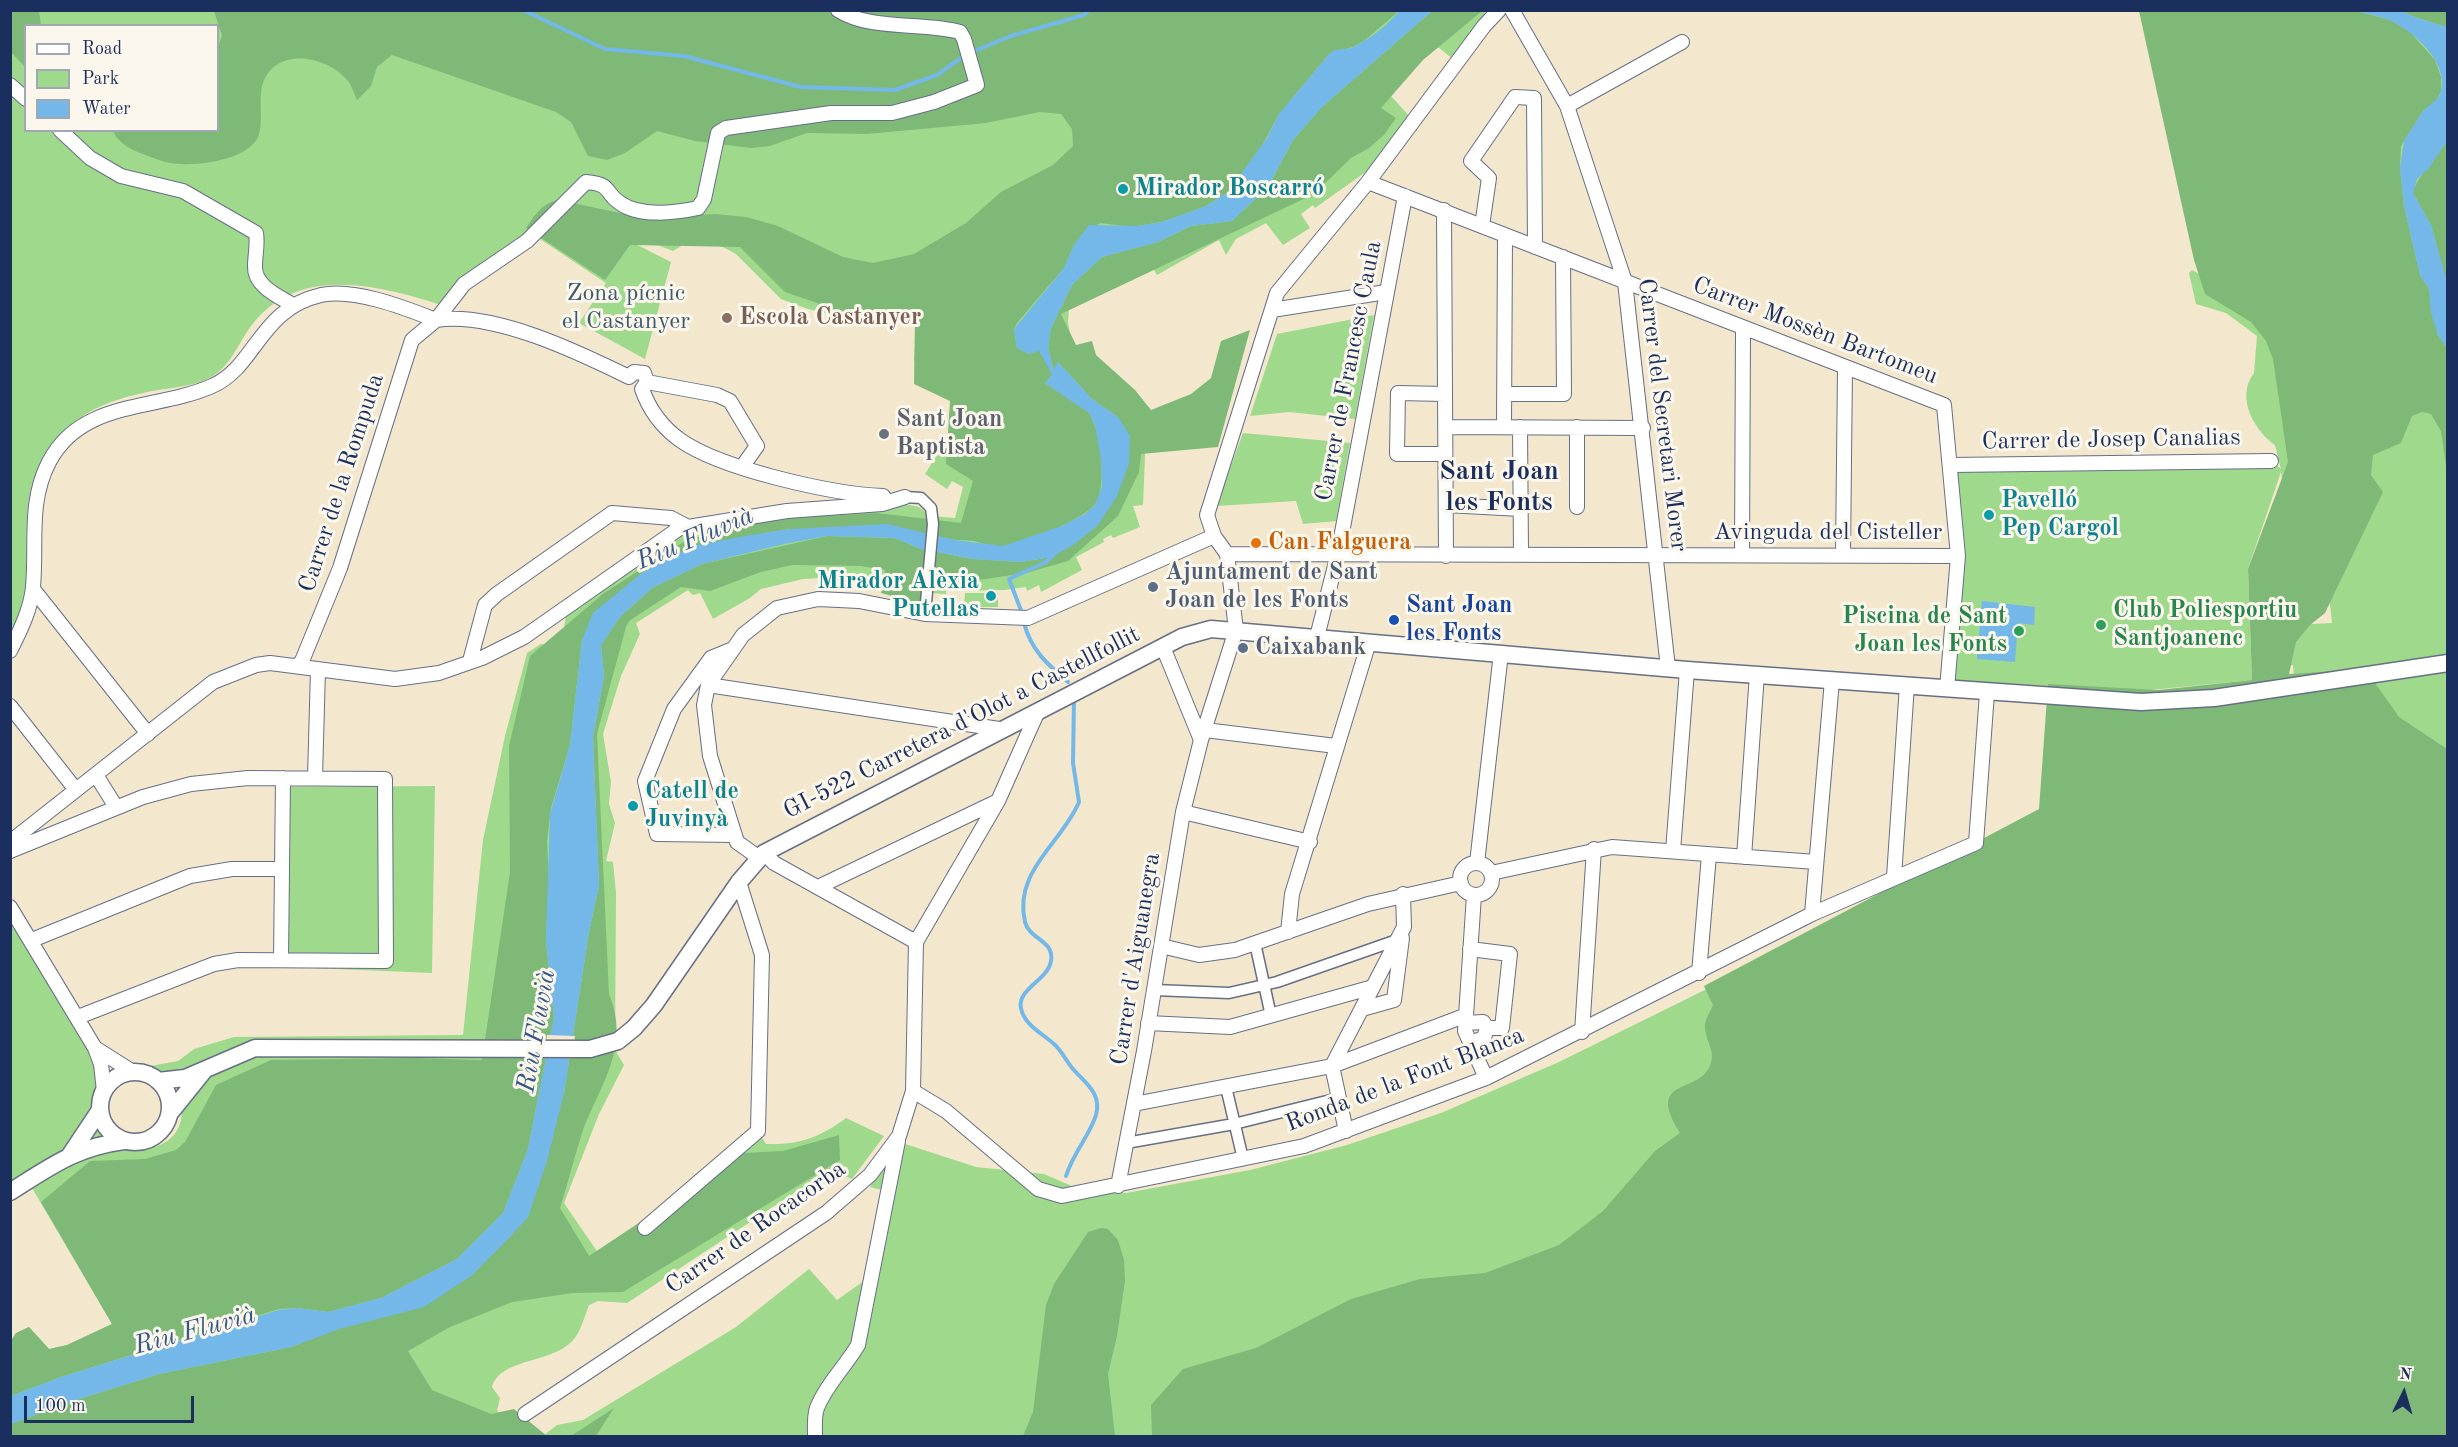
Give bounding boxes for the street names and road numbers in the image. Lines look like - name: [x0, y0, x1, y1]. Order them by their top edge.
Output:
- street label: Carrer de Francesc Caula: [1310, 238, 1388, 504]
- street label: Carrer Mossèn Bartomeu: [1688, 271, 1942, 391]
- street label: Carrer del Secretari Morer: [1631, 277, 1693, 553]
- street label: Carrer de la Rompuda: [293, 370, 391, 596]
- street label: Carrer de Josep Canalias: [1981, 423, 2241, 457]
- street label: Avinguda del Cisteller: [1714, 519, 1942, 547]
- street label: GI-522 Carretera d'Olot a Castellfollit: [779, 620, 1145, 826]
- street label: Carrer d'Aiguanegra: [1105, 851, 1167, 1067]
- street label: Ronda de la Font Blanca: [1282, 1021, 1528, 1139]
- street label: Carrer de Rocacorba: [660, 1155, 852, 1301]

